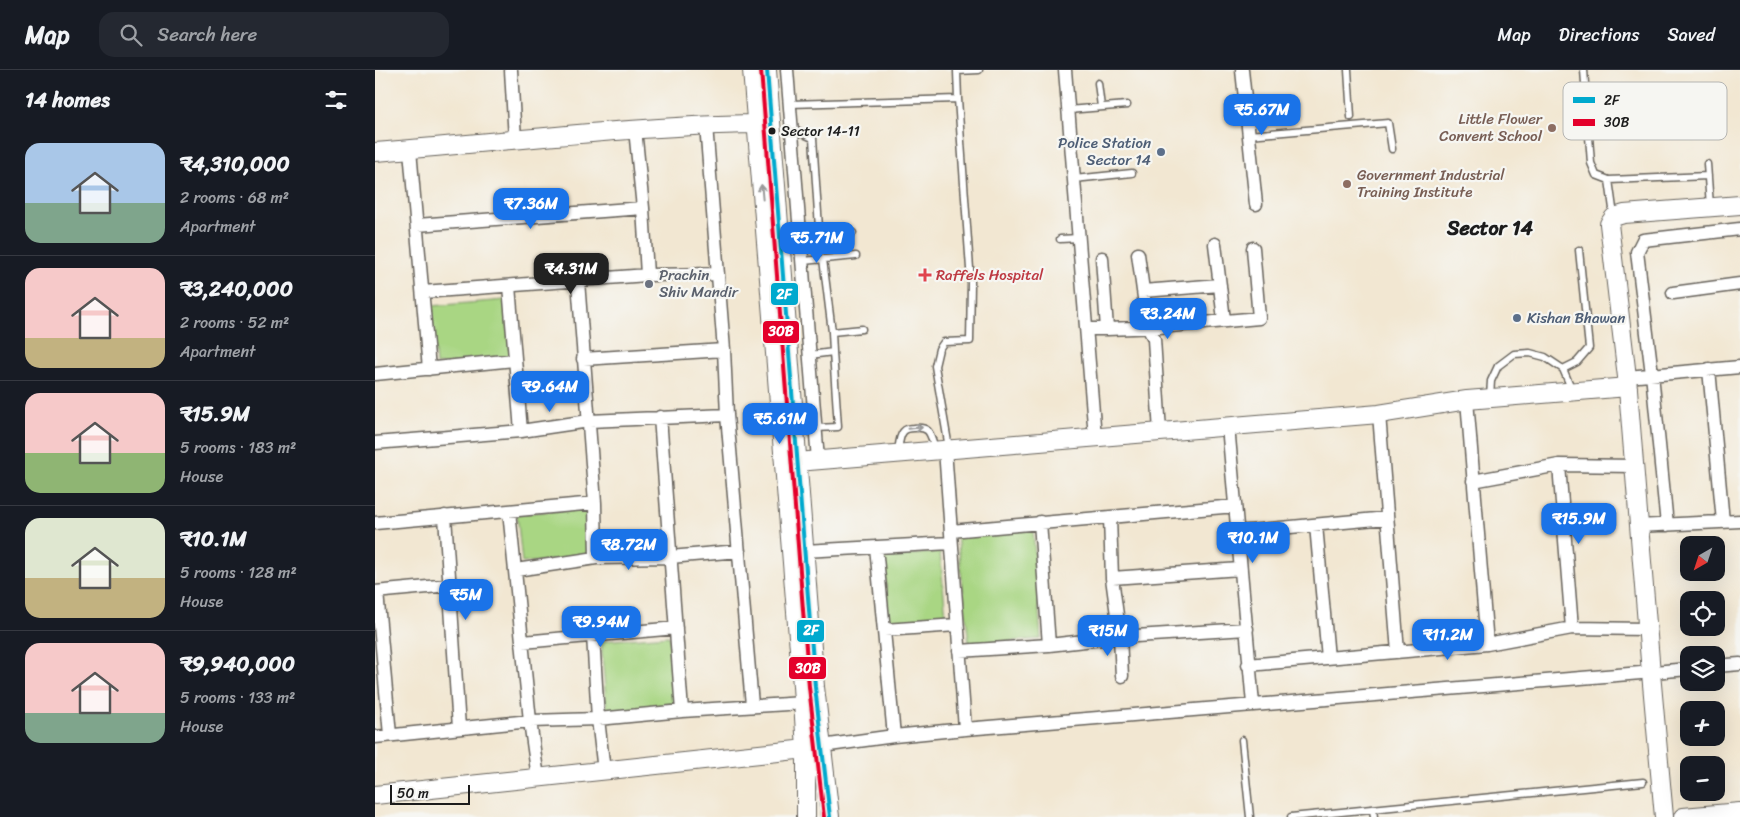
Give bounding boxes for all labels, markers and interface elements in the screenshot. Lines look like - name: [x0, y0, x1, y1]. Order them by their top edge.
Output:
- search box: [99, 12, 449, 57]
- text: Map: [25, 14, 69, 56]
- text: Search here: [157, 18, 257, 51]
- text: Map: [1498, 19, 1531, 51]
- text: Directions: [1559, 19, 1640, 51]
- text: Saved: [1668, 19, 1715, 51]
- icon: search: [117, 21, 145, 49]
- text: 14 homes: [25, 81, 110, 119]
- legend: [1563, 82, 1727, 140]
- icon: filters: [322, 86, 350, 114]
- text: 2F: [1604, 88, 1621, 113]
- pin: ₹5.67M: [1221, 93, 1303, 136]
- text: ₹5.67M: [1235, 95, 1289, 124]
- place label: Little Flower Convent School: [1439, 106, 1543, 149]
- text: 30B: [1604, 110, 1630, 135]
- place label: Sector 14-11: [781, 119, 860, 144]
- marker: Little Flower Convent School: [1546, 122, 1558, 134]
- marker: Sector 14-11: [767, 126, 777, 136]
- place label: Police Station Sector 14: [1058, 130, 1151, 173]
- text: ₹4,310,000: [180, 145, 290, 183]
- marker: Police Station Sector 14: [1155, 146, 1167, 158]
- place label: Government Industrial Training Institute: [1357, 162, 1505, 205]
- icon: home: [65, 163, 125, 223]
- marker: Government Industrial Training Institute: [1341, 178, 1353, 190]
- text: 2 rooms · 68 m²: [180, 183, 289, 212]
- one-way arrow: [758, 185, 767, 201]
- pin: ₹7.36M: [490, 188, 572, 230]
- text: ₹7.36M: [504, 189, 558, 218]
- district label: Sector 14: [1446, 211, 1534, 246]
- text: Apartment: [180, 212, 256, 241]
- pin: ₹5.71M: [776, 222, 858, 264]
- text: ₹5.71M: [791, 223, 843, 252]
- pin: ₹4.31M: [530, 252, 612, 295]
- text: ₹4.31M: [545, 254, 597, 283]
- place label: Prachin Shiv Mandir: [659, 262, 739, 305]
- place label: Raffels Hospital: [936, 262, 1044, 288]
- marker: Raffels Hospital: [918, 268, 932, 282]
- text: ₹3,240,000: [180, 270, 293, 308]
- marker: Prachin Shiv Mandir: [643, 278, 655, 290]
- line badge: 2F: [770, 282, 799, 306]
- text: 2F: [775, 282, 793, 307]
- icon: home: [65, 288, 125, 348]
- pin: ₹3.24M: [1127, 298, 1209, 340]
- text: ₹3.24M: [1141, 299, 1195, 328]
- place label: Kishan Bhawan: [1527, 305, 1626, 331]
- text: 2 rooms · 52 m²: [180, 308, 289, 337]
- marker: Kishan Bhawan: [1511, 312, 1523, 324]
- text: 30B: [767, 319, 794, 344]
- line badge: 30B: [762, 320, 800, 344]
- text: Apartment: [180, 337, 256, 366]
- pin: ₹9.64M: [509, 370, 591, 413]
- text: ₹9.64M: [522, 372, 578, 401]
- text: ₹15.9M: [180, 395, 250, 433]
- pin: ₹5.61M: [739, 402, 821, 445]
- text: ₹5.61M: [754, 404, 806, 433]
- icon: home: [65, 413, 125, 473]
- one-way arrow: [907, 423, 923, 433]
- text: 5 rooms · 183 m²: [180, 433, 296, 462]
- text: House: [180, 462, 223, 491]
- pin: ₹15.9M: [1538, 502, 1620, 545]
- text: ₹15.9M: [1552, 504, 1606, 533]
- text: ₹10.1M: [180, 520, 247, 558]
- pin: ₹10.1M: [1212, 522, 1294, 564]
- text: ₹10.1M: [1228, 523, 1278, 552]
- pin: ₹8.72M: [588, 528, 670, 571]
- text: ₹8.72M: [602, 530, 656, 559]
- north arrow: [1680, 536, 1725, 581]
- map controls: [1680, 536, 1725, 801]
- icon: home: [65, 538, 125, 598]
- text: 5 rooms · 128 m²: [180, 558, 297, 587]
- pin: ₹5M: [442, 578, 490, 621]
- text: ₹5M: [450, 580, 482, 609]
- text: House: [180, 587, 223, 616]
- button: locate: [1680, 591, 1725, 636]
- pin: ₹9.94M: [560, 606, 642, 648]
- text: ₹9.94M: [573, 607, 629, 636]
- pin: ₹15M: [1078, 614, 1138, 657]
- text: ₹15M: [1089, 616, 1127, 645]
- text: 2F: [802, 618, 820, 643]
- pin: ₹11.2M: [1407, 618, 1489, 661]
- line badge: 2F: [796, 619, 825, 643]
- text: ₹11.2M: [1423, 620, 1473, 649]
- text: ₹9,940,000: [180, 645, 295, 683]
- button: layers: [1680, 646, 1725, 691]
- line badge: 30B: [788, 656, 827, 680]
- text: 30B: [794, 656, 821, 681]
- icon: home: [65, 663, 125, 723]
- text: 5 rooms · 133 m²: [180, 683, 295, 712]
- button: +: [1680, 701, 1725, 746]
- text: House: [180, 712, 223, 741]
- button: −: [1680, 756, 1725, 801]
- text: 50 m: [397, 781, 429, 806]
- scale bar: [390, 782, 470, 805]

